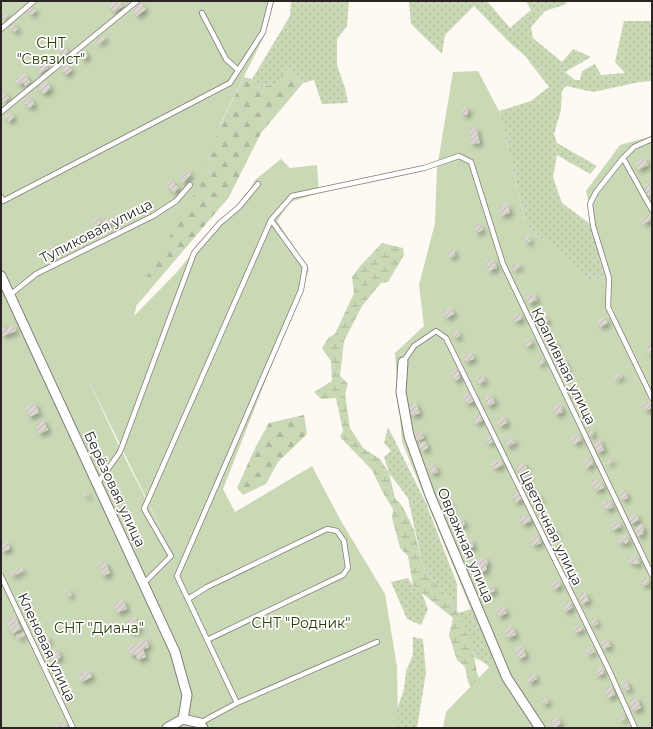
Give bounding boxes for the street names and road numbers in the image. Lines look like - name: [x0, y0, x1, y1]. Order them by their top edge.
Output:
- street label: Тупиковая улица: [37, 195, 155, 267]
- street label: Крапивная улица: [528, 304, 600, 428]
- street label: Берёзовая улица: [80, 428, 150, 550]
- street label: Цветочная улица: [515, 468, 587, 588]
- street label: Овражная улица: [434, 485, 498, 605]
- street label: Кленовая улица: [14, 590, 80, 704]

